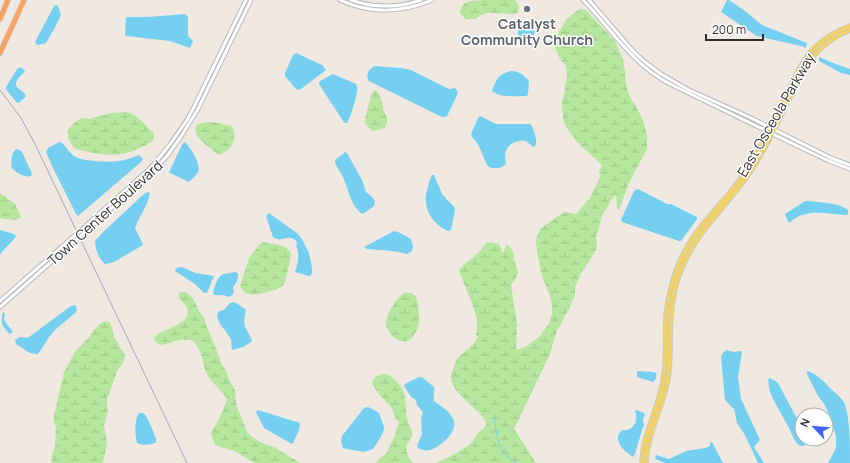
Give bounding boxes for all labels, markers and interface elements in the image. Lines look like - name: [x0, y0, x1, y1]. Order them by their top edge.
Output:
- marker: Catalyst Community Church: [522, 4, 532, 14]
- place label: Catalyst Community Church: [461, 14, 593, 49]
- scale bar: [706, 16, 763, 42]
- text: 200 m: [712, 21, 746, 38]
- street label: East Osceola Parkway: [732, 49, 819, 180]
- street label: Town Center Boulevard: [43, 156, 166, 269]
- north arrow: [794, 407, 834, 447]
- text: N: [796, 415, 813, 429]

